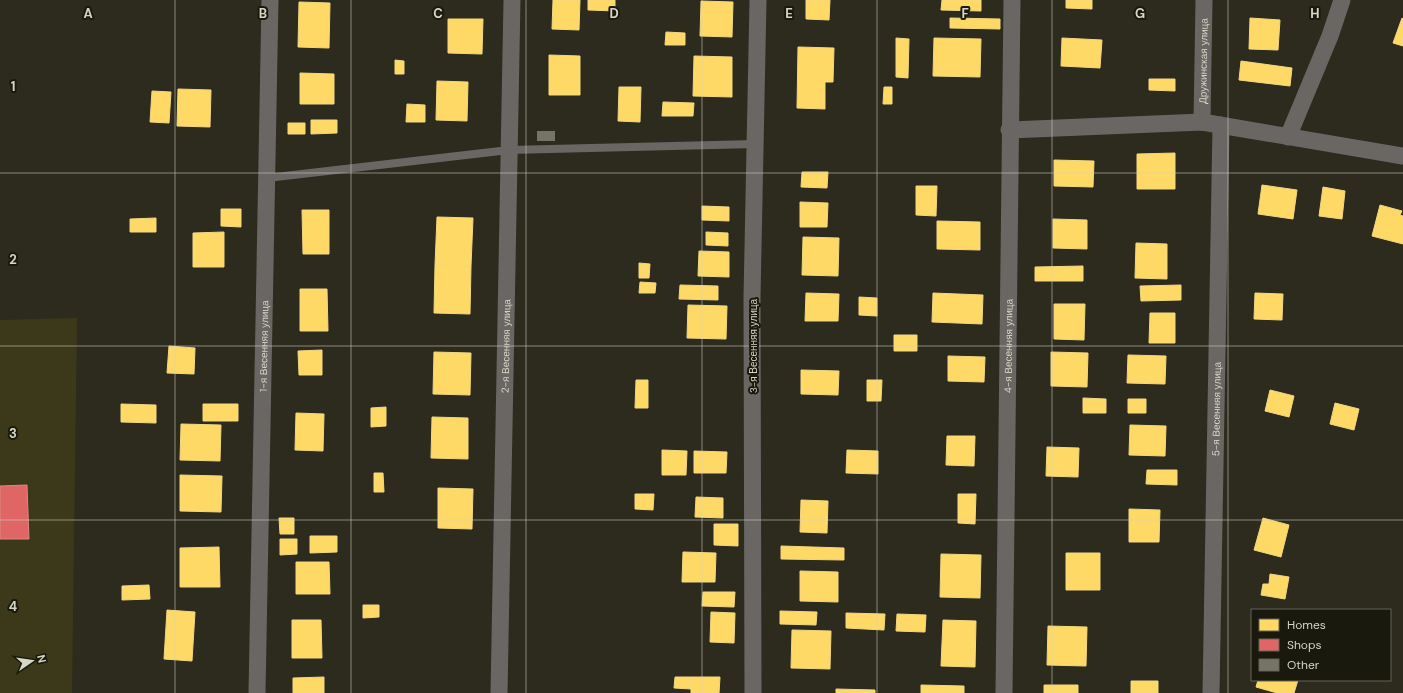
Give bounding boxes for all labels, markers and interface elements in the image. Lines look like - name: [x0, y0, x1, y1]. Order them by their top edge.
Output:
- text: A: [83, 5, 93, 22]
- text: B: [259, 5, 267, 22]
- text: C: [433, 5, 443, 22]
- text: D: [609, 5, 619, 22]
- text: E: [785, 5, 793, 22]
- text: F: [961, 5, 969, 22]
- text: G: [1135, 5, 1145, 22]
- text: H: [1310, 5, 1320, 22]
- street label: Дружинская улица: [1196, 17, 1211, 104]
- text: 1: [11, 78, 15, 95]
- text: 2: [9, 251, 17, 268]
- street label: 2-я Весенняя улица: [499, 298, 513, 393]
- street label: 3-я Весенняя улица: [747, 298, 760, 393]
- street label: 4-я Весенняя улица: [1001, 298, 1016, 393]
- street label: 1-я Весенняя улица: [257, 300, 271, 392]
- street label: 5-я Весенняя улица: [1209, 361, 1224, 456]
- text: 3: [9, 425, 17, 442]
- text: 4: [9, 598, 17, 615]
- legend: [1251, 609, 1391, 681]
- text: Homes: [1287, 617, 1326, 633]
- text: Shops: [1287, 637, 1322, 653]
- north arrow: [12, 641, 52, 681]
- text: N: [34, 653, 49, 664]
- text: Other: [1287, 657, 1320, 673]

